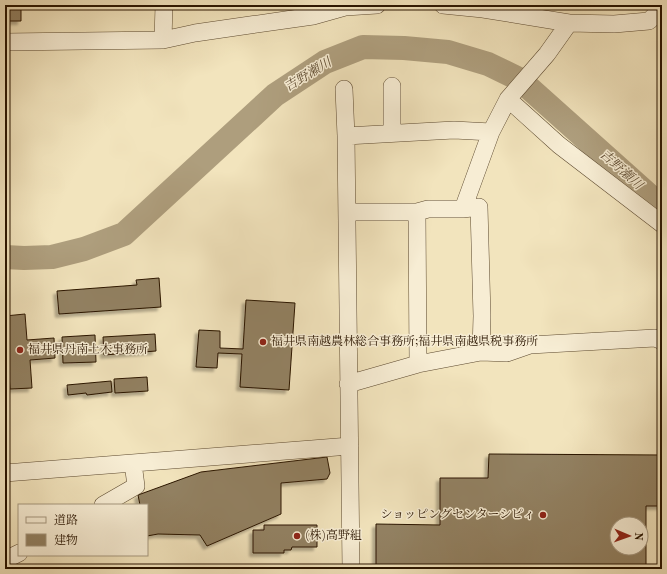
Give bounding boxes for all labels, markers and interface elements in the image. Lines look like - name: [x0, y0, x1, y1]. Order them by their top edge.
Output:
- water label: 吉野瀬川: [282, 54, 335, 94]
- water label: 吉野瀬川: [597, 147, 647, 194]
- place label: 福井県南越農林総合事務所;福井県南越県税事務所: [271, 334, 538, 348]
- marker: 福井県南越農林総合事務所;福井県南越県税事務所: [258, 337, 268, 347]
- place label: 福井県丹南土木事務所: [28, 342, 148, 356]
- marker: 福井県丹南土木事務所: [15, 345, 25, 355]
- legend: [18, 504, 148, 556]
- place label: ショッピングセンターシピィ: [380, 508, 535, 521]
- marker: ショッピングセンターシピィ: [538, 510, 548, 520]
- text: 道路: [54, 513, 78, 527]
- north arrow: [609, 516, 649, 556]
- place label: (株)高野組: [305, 528, 362, 542]
- marker: (株)高野組: [292, 531, 302, 541]
- text: N: [632, 532, 643, 541]
- text: 建物: [54, 533, 78, 547]

